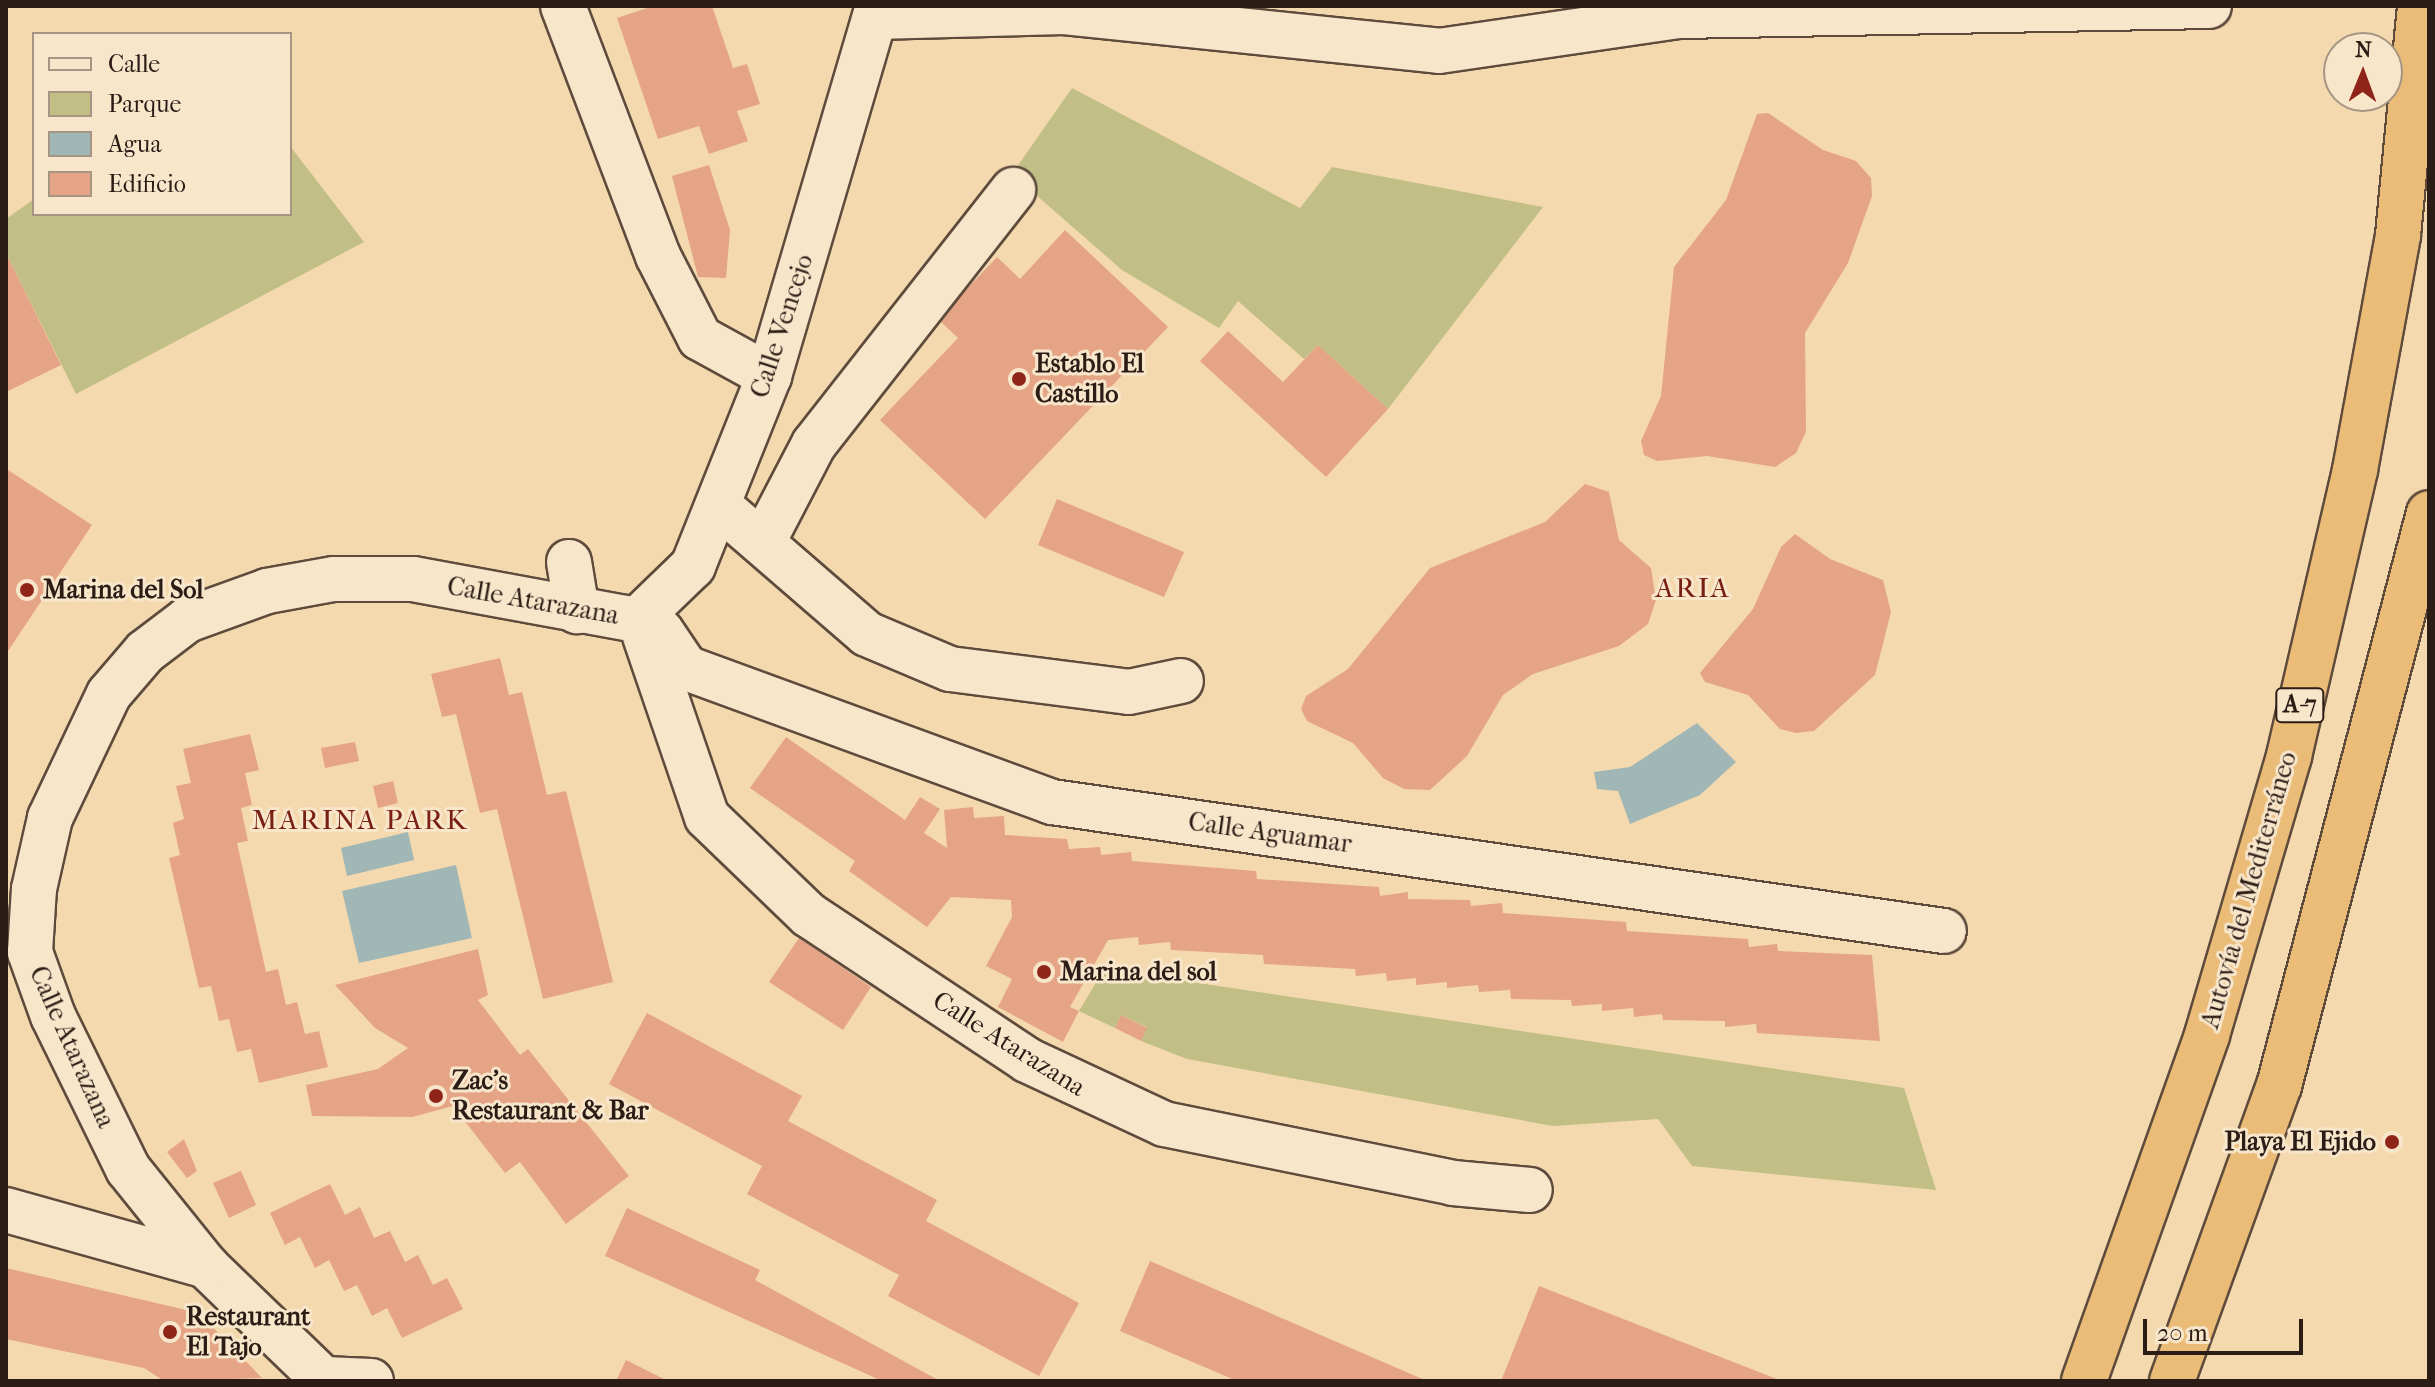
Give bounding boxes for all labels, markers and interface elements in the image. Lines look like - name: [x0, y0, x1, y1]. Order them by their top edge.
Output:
- legend: [32, 32, 292, 216]
- north arrow: [2323, 32, 2403, 112]
- text: N: [2355, 37, 2372, 63]
- text: Calle: [108, 50, 160, 78]
- text: Parque: [108, 90, 181, 118]
- text: Agua: [108, 130, 161, 158]
- text: Edificio: [108, 170, 186, 198]
- street label: Calle Vencejo: [744, 250, 820, 402]
- place label: Establo El Castillo: [1035, 348, 1144, 410]
- marker: Establo El Castillo: [1010, 370, 1028, 388]
- street label: Calle Atarazana: [445, 571, 621, 631]
- district label: ARIA: [1655, 571, 1731, 605]
- place label: Marina del Sol: [43, 574, 204, 606]
- marker: Marina del Sol: [18, 581, 36, 599]
- road number: A-7: [2274, 685, 2326, 725]
- street label: Autovía del Mediterráneo: [2195, 748, 2303, 1032]
- district label: MARINA PARK: [252, 803, 468, 837]
- street label: Calle Aguamar: [1186, 806, 1354, 860]
- place label: Marina del sol: [1060, 956, 1217, 988]
- street label: Calle Atarazana: [22, 961, 122, 1133]
- marker: Marina del sol: [1035, 963, 1053, 981]
- street label: Calle Atarazana: [927, 985, 1091, 1103]
- place label: Zac's Restaurant & Bar: [452, 1065, 649, 1126]
- marker: Zac's Restaurant & Bar: [427, 1087, 445, 1105]
- place label: Playa El Ejido: [2224, 1126, 2376, 1158]
- marker: Playa El Ejido: [2383, 1133, 2401, 1151]
- place label: Restaurant El Tajo: [186, 1301, 310, 1362]
- scale bar: [2147, 1303, 2307, 1353]
- text: 20 m: [2157, 1319, 2208, 1347]
- marker: Restaurant El Tajo: [161, 1323, 179, 1341]

